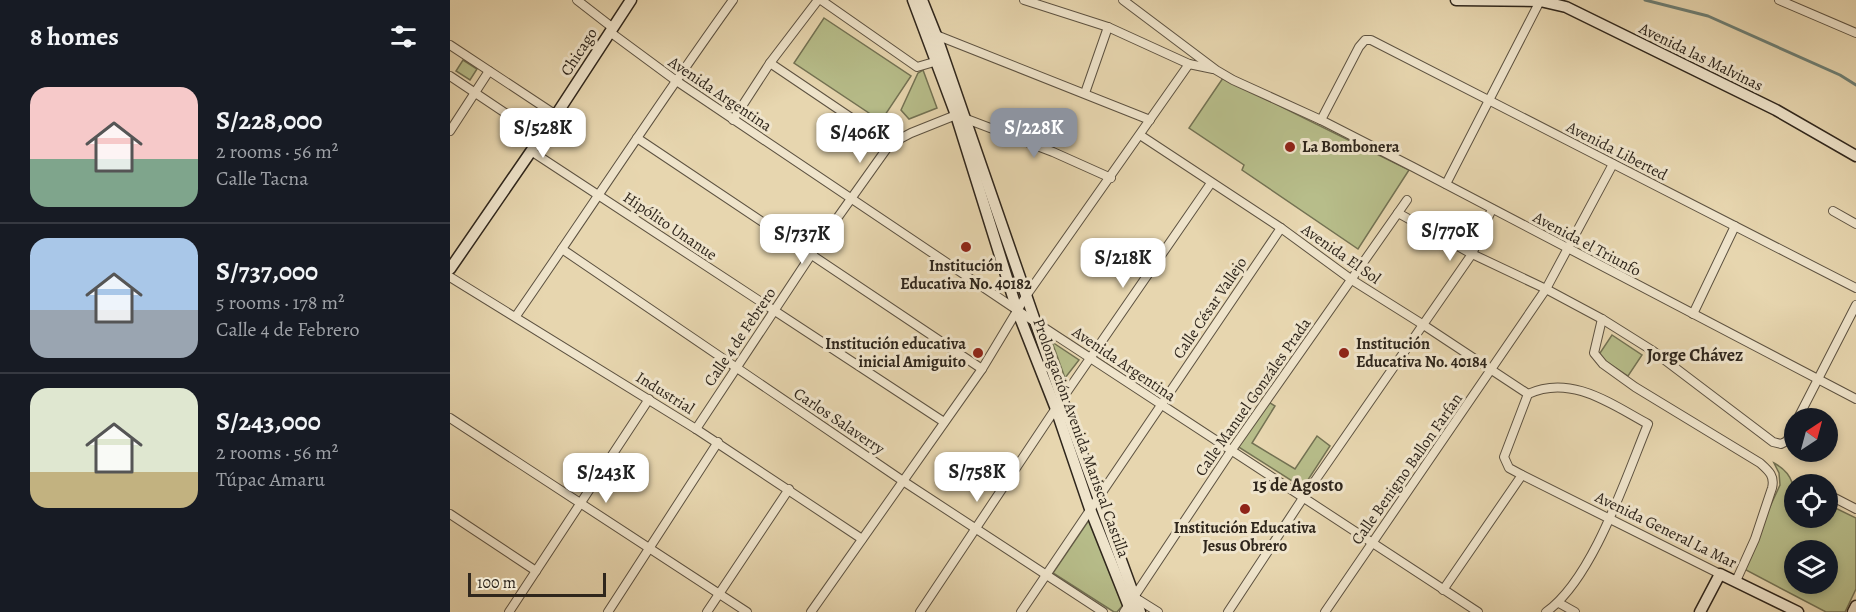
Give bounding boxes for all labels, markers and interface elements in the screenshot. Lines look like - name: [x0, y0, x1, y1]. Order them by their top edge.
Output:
- street label: Avenida las Malvinas: [1634, 17, 1767, 97]
- text: 8 homes: [30, 19, 119, 54]
- icon: filters: [387, 20, 420, 53]
- street label: Chicago: [555, 24, 603, 80]
- street label: Avenida Argentina: [663, 51, 777, 137]
- text: S/228,000: [216, 103, 322, 138]
- pin: S/528K: [494, 108, 592, 159]
- pin: S/228K: [985, 108, 1083, 159]
- icon: home: [78, 111, 150, 183]
- pin: S/406K: [811, 113, 909, 164]
- text: S/528K: [514, 114, 572, 141]
- text: S/228K: [1004, 114, 1064, 141]
- street label: Avenida Liberted: [1562, 116, 1672, 186]
- text: S/406K: [830, 119, 890, 146]
- place label: La Bombonera: [1302, 136, 1400, 158]
- text: 2 rooms · 56 m²: [216, 138, 338, 165]
- marker: La Bombonera: [1283, 140, 1297, 154]
- text: Calle Tacna: [216, 165, 309, 192]
- street label: Hipólito Unanue: [619, 186, 721, 266]
- street label: Avenida el Triunfo: [1528, 206, 1645, 282]
- pin: S/770K: [1401, 211, 1499, 262]
- pin: S/737K: [753, 214, 851, 265]
- text: S/770K: [1421, 217, 1479, 244]
- street label: Avenida El Sol: [1296, 218, 1385, 289]
- text: S/737K: [774, 220, 830, 247]
- pin: S/218K: [1074, 238, 1172, 289]
- marker: Institución Educativa No. 40182: [959, 240, 973, 254]
- text: S/218K: [1095, 244, 1151, 271]
- street label: Calle César Vallejo: [1168, 253, 1252, 363]
- text: S/737,000: [216, 254, 318, 289]
- place label: Institución Educativa No. 40182: [900, 255, 1032, 295]
- icon: home: [78, 262, 150, 334]
- street label: Calle 4 de Febrero: [699, 283, 781, 391]
- text: 5 rooms · 178 m²: [216, 289, 345, 316]
- street label: Calle Manuel Gonzáles Prada: [1190, 313, 1316, 481]
- street label: Prolongación Avenida Mariscal Castilla: [1027, 315, 1135, 561]
- text: Calle 4 de Febrero: [216, 316, 360, 343]
- street label: Avenida Argentina: [1067, 321, 1181, 407]
- place label: Institución educativa inicial Amiguito: [825, 333, 966, 373]
- place label: Institución Educativa No. 40184: [1356, 333, 1488, 373]
- district label: Jorge Chávez: [1647, 343, 1743, 367]
- marker: Institución educativa inicial Amiguito: [971, 346, 985, 360]
- marker: Institución Educativa No. 40184: [1337, 346, 1351, 360]
- street label: Industrial: [631, 366, 699, 420]
- street label: Carlos Salaverry: [789, 382, 890, 460]
- street label: Calle Benigno Ballon Farfan: [1346, 389, 1468, 549]
- text: S/243,000: [216, 404, 321, 439]
- north arrow: [1784, 408, 1838, 462]
- map controls: [1784, 408, 1838, 594]
- icon: home: [78, 412, 150, 484]
- text: 2 rooms · 56 m²: [216, 439, 338, 466]
- pin: S/758K: [928, 452, 1026, 503]
- pin: S/243K: [557, 453, 655, 504]
- text: S/758K: [948, 458, 1006, 485]
- text: S/243K: [577, 459, 635, 486]
- text: Túpac Amaru: [216, 466, 325, 493]
- district label: 15 de Agosto: [1253, 473, 1343, 497]
- button: locate: [1784, 474, 1838, 528]
- street label: Avenida General La Mar: [1591, 486, 1741, 574]
- marker: Institución Educativa Jesus Obrero: [1238, 502, 1252, 516]
- place label: Institución Educativa Jesus Obrero: [1174, 517, 1317, 557]
- button: layers: [1784, 540, 1838, 594]
- scale bar: [468, 570, 606, 598]
- text: 100 m: [477, 572, 516, 594]

